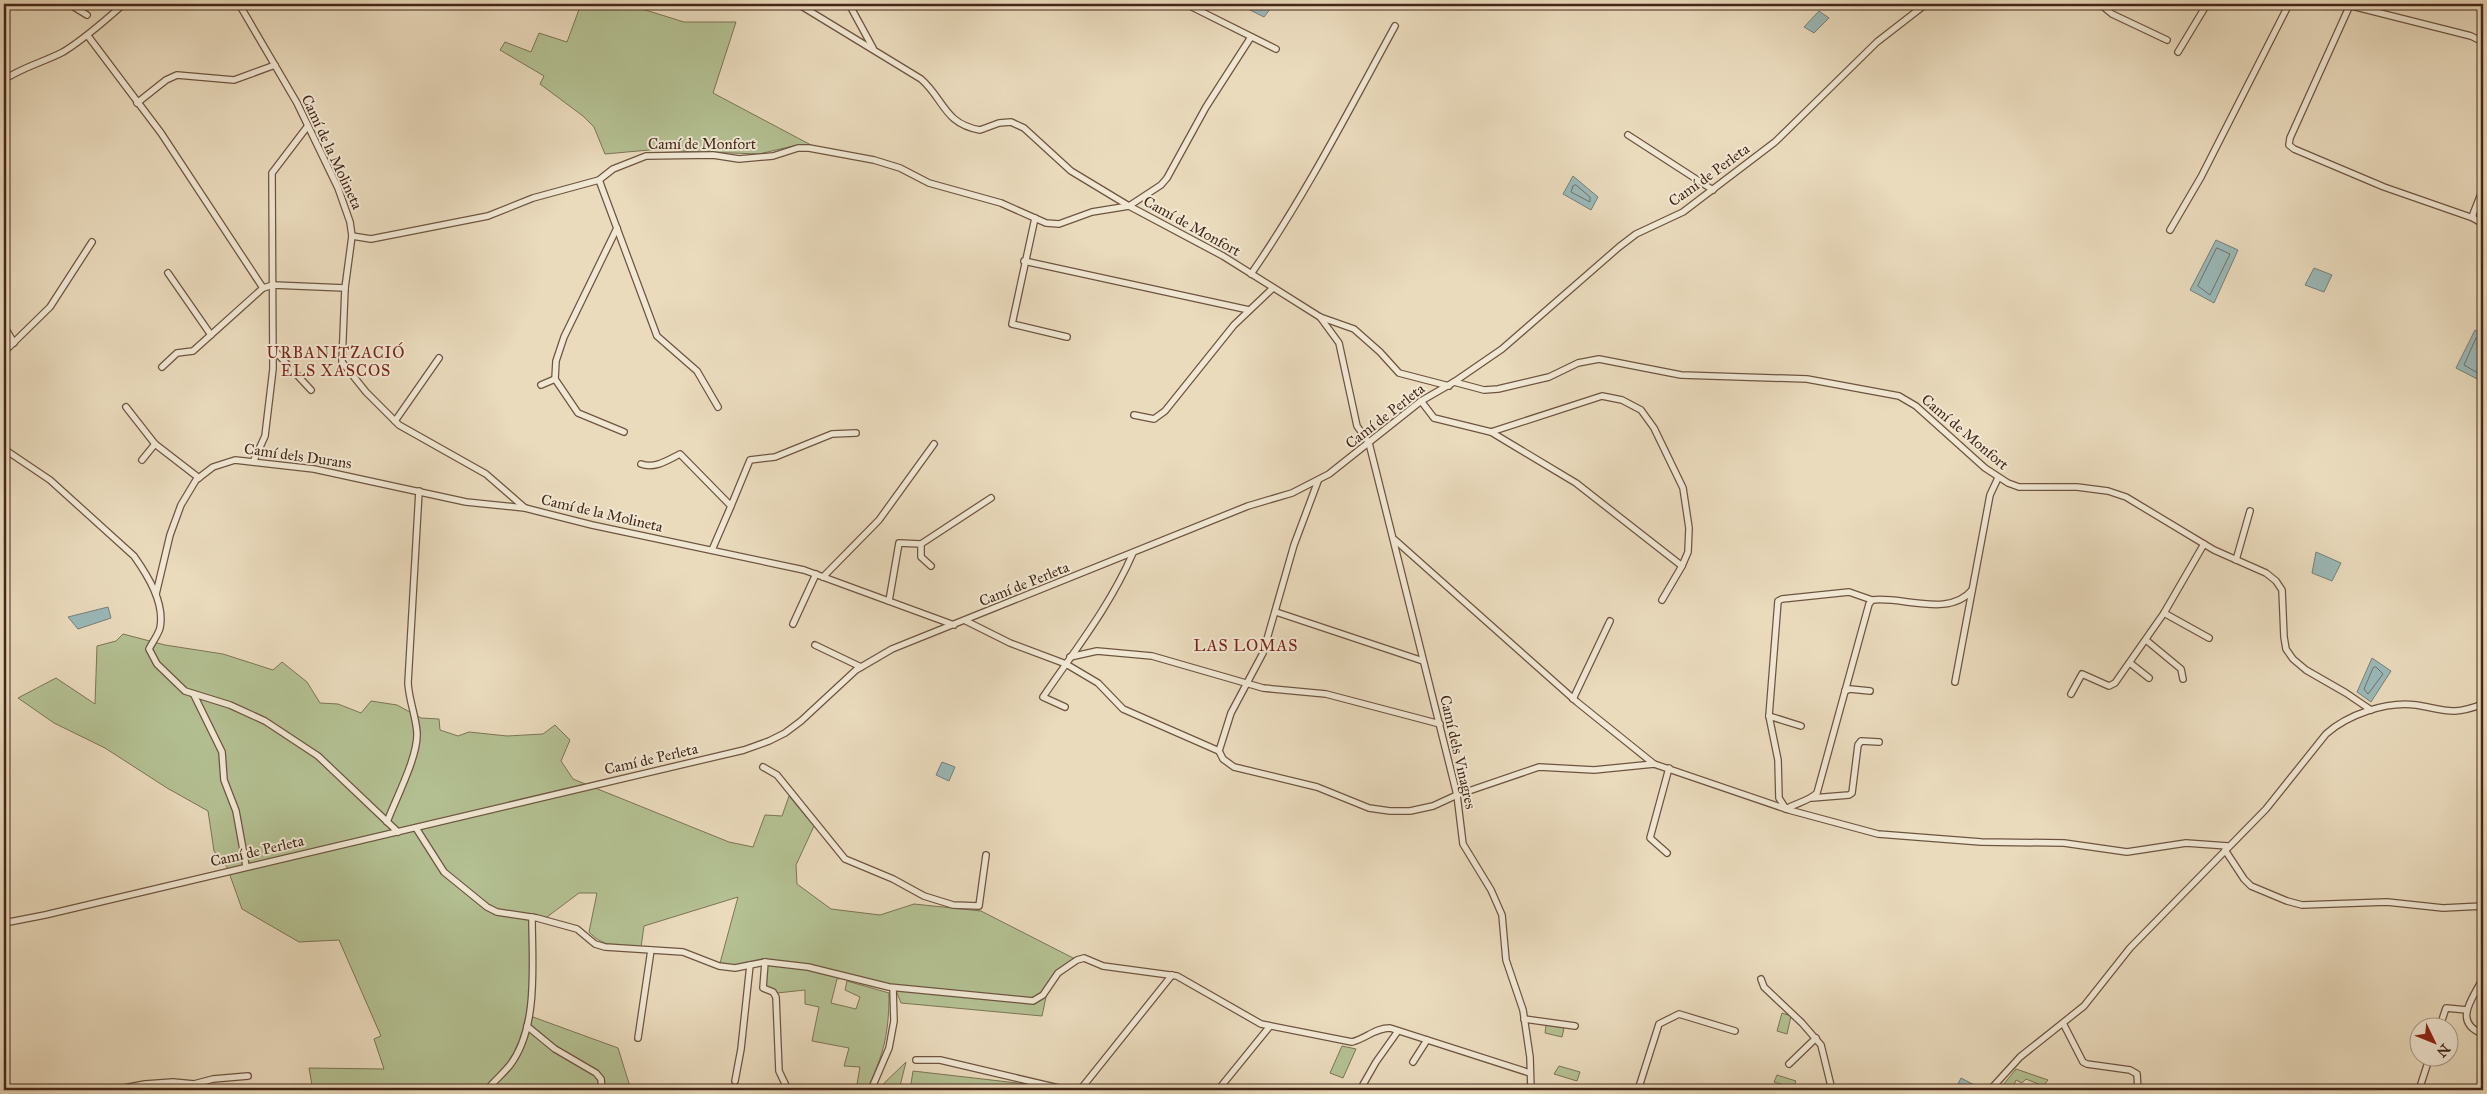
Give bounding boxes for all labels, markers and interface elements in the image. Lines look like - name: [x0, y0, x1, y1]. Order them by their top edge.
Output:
- street label: Camí de la Molineta: [298, 92, 367, 213]
- street label: Camí de Monfort: [648, 135, 757, 153]
- street label: Camí de Perleta: [1665, 139, 1753, 210]
- street label: Camí de Monfort: [1140, 192, 1244, 260]
- district label: URBANITZACIÓ ELS XASCOS: [267, 341, 405, 380]
- street label: Camí de Perleta: [1342, 379, 1429, 452]
- street label: Camí de Monfort: [1918, 390, 2013, 474]
- street label: Camí dels Durans: [243, 440, 353, 472]
- street label: Camí de la Molineta: [539, 490, 665, 536]
- street label: Camí de Perleta: [976, 558, 1072, 610]
- district label: LAS LOMAS: [1193, 636, 1299, 655]
- street label: Camí dels Vinagres: [1436, 693, 1480, 811]
- street label: Camí de Perleta: [602, 739, 700, 779]
- street label: Camí de Perleta: [208, 831, 306, 871]
- north arrow: [2410, 1016, 2460, 1066]
- text: N: [2433, 1040, 2453, 1061]

